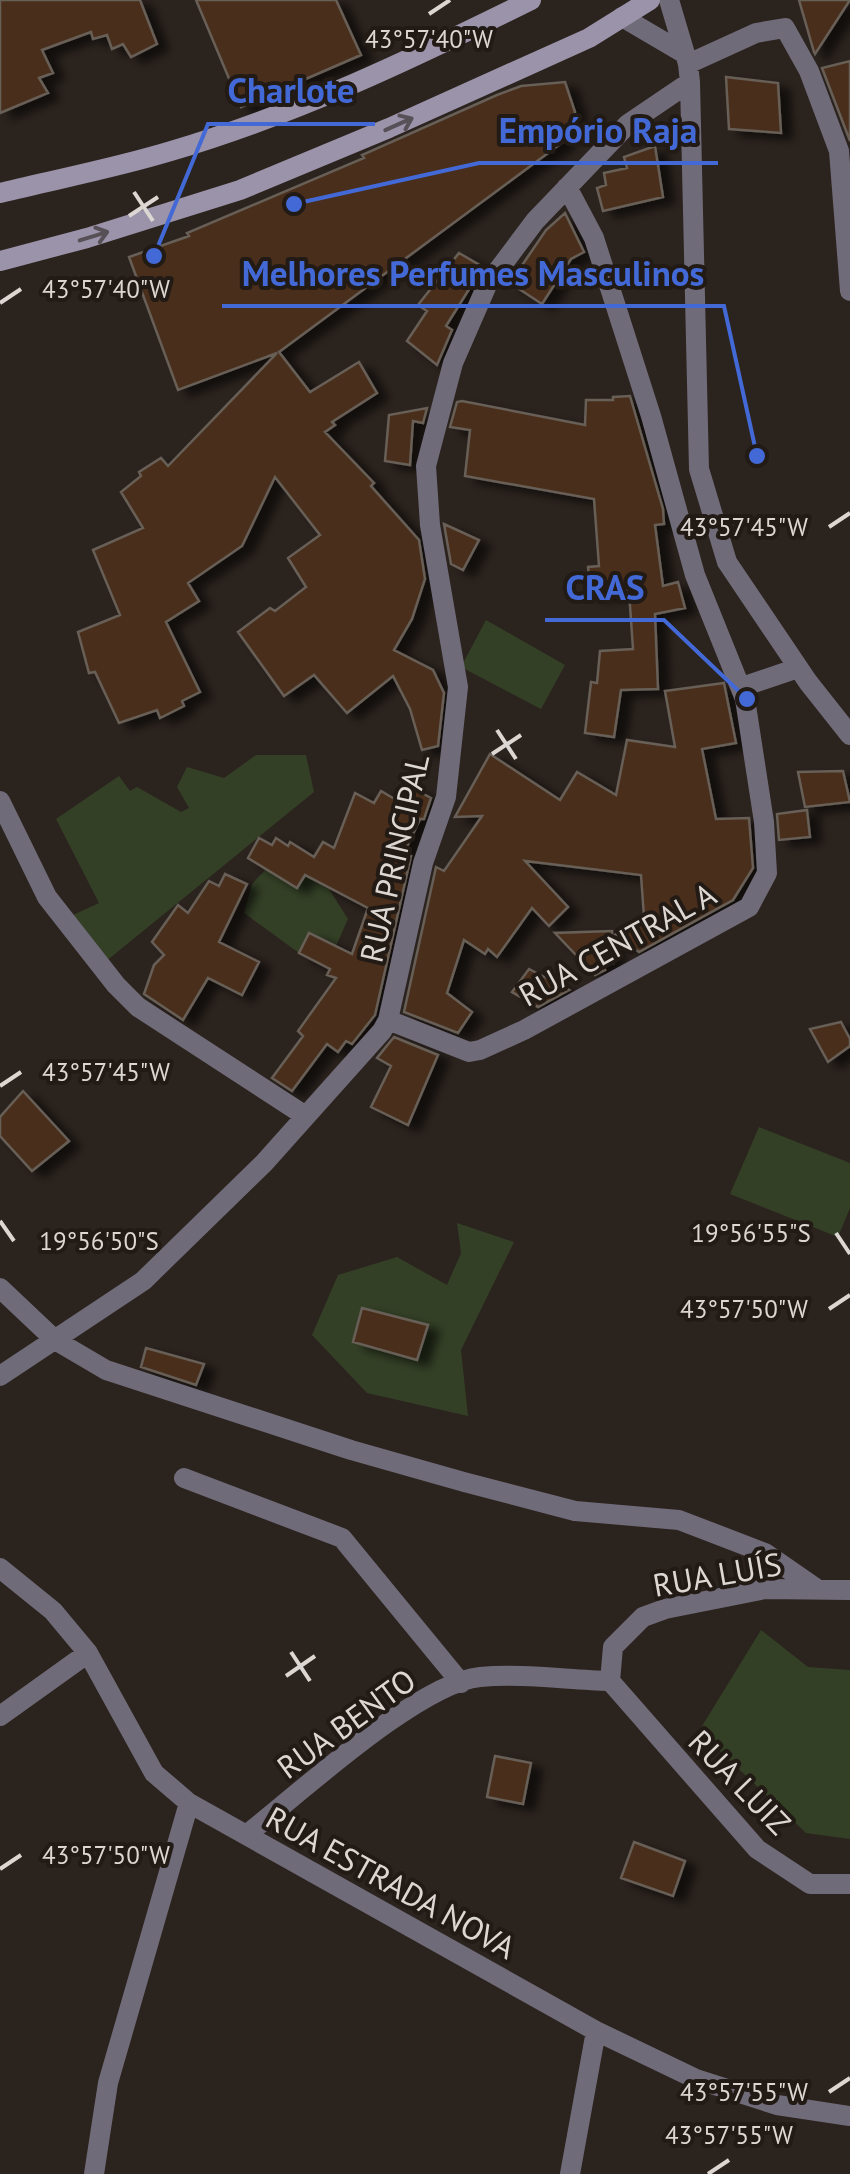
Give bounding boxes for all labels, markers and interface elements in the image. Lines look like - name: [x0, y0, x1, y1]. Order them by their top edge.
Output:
- text: 43°57'40"W: [365, 23, 493, 55]
- callout: Charlote: [208, 59, 375, 124]
- text: Charlote: [227, 67, 355, 113]
- callout: Empório Raja: [479, 98, 718, 163]
- text: Empório Raja: [499, 107, 697, 153]
- one-way arrow: [383, 114, 414, 132]
- one-way arrow: [78, 225, 110, 243]
- callout: Melhores Perfumes Masculinos: [222, 241, 724, 306]
- text: Melhores Perfumes Masculinos: [242, 250, 704, 296]
- text: 43°57'40"W: [42, 273, 170, 305]
- text: 43°57'45"W: [680, 511, 808, 543]
- callout: CRAS: [545, 555, 664, 620]
- text: CRAS: [565, 564, 645, 610]
- street label: RUA PRINCIPAL: [350, 750, 438, 966]
- street label: RUA CENTRAL A: [511, 872, 723, 1015]
- text: 43°57'45"W: [42, 1056, 170, 1088]
- text: 19°56'55"S: [691, 1217, 811, 1249]
- text: 19°56'50"S: [39, 1225, 159, 1257]
- text: 43°57'50"W: [680, 1293, 808, 1325]
- street label: RUA LUÍS: [650, 1542, 784, 1606]
- street label: RUA BENTO: [268, 1659, 424, 1787]
- street label: RUA LUIZ: [680, 1721, 800, 1843]
- street label: RUA ESTRADA NOVA: [259, 1796, 523, 1968]
- text: 43°57'50"W: [42, 1839, 170, 1871]
- text: 43°57'55"W: [680, 2076, 808, 2108]
- text: 43°57'55"W: [665, 2119, 793, 2151]

